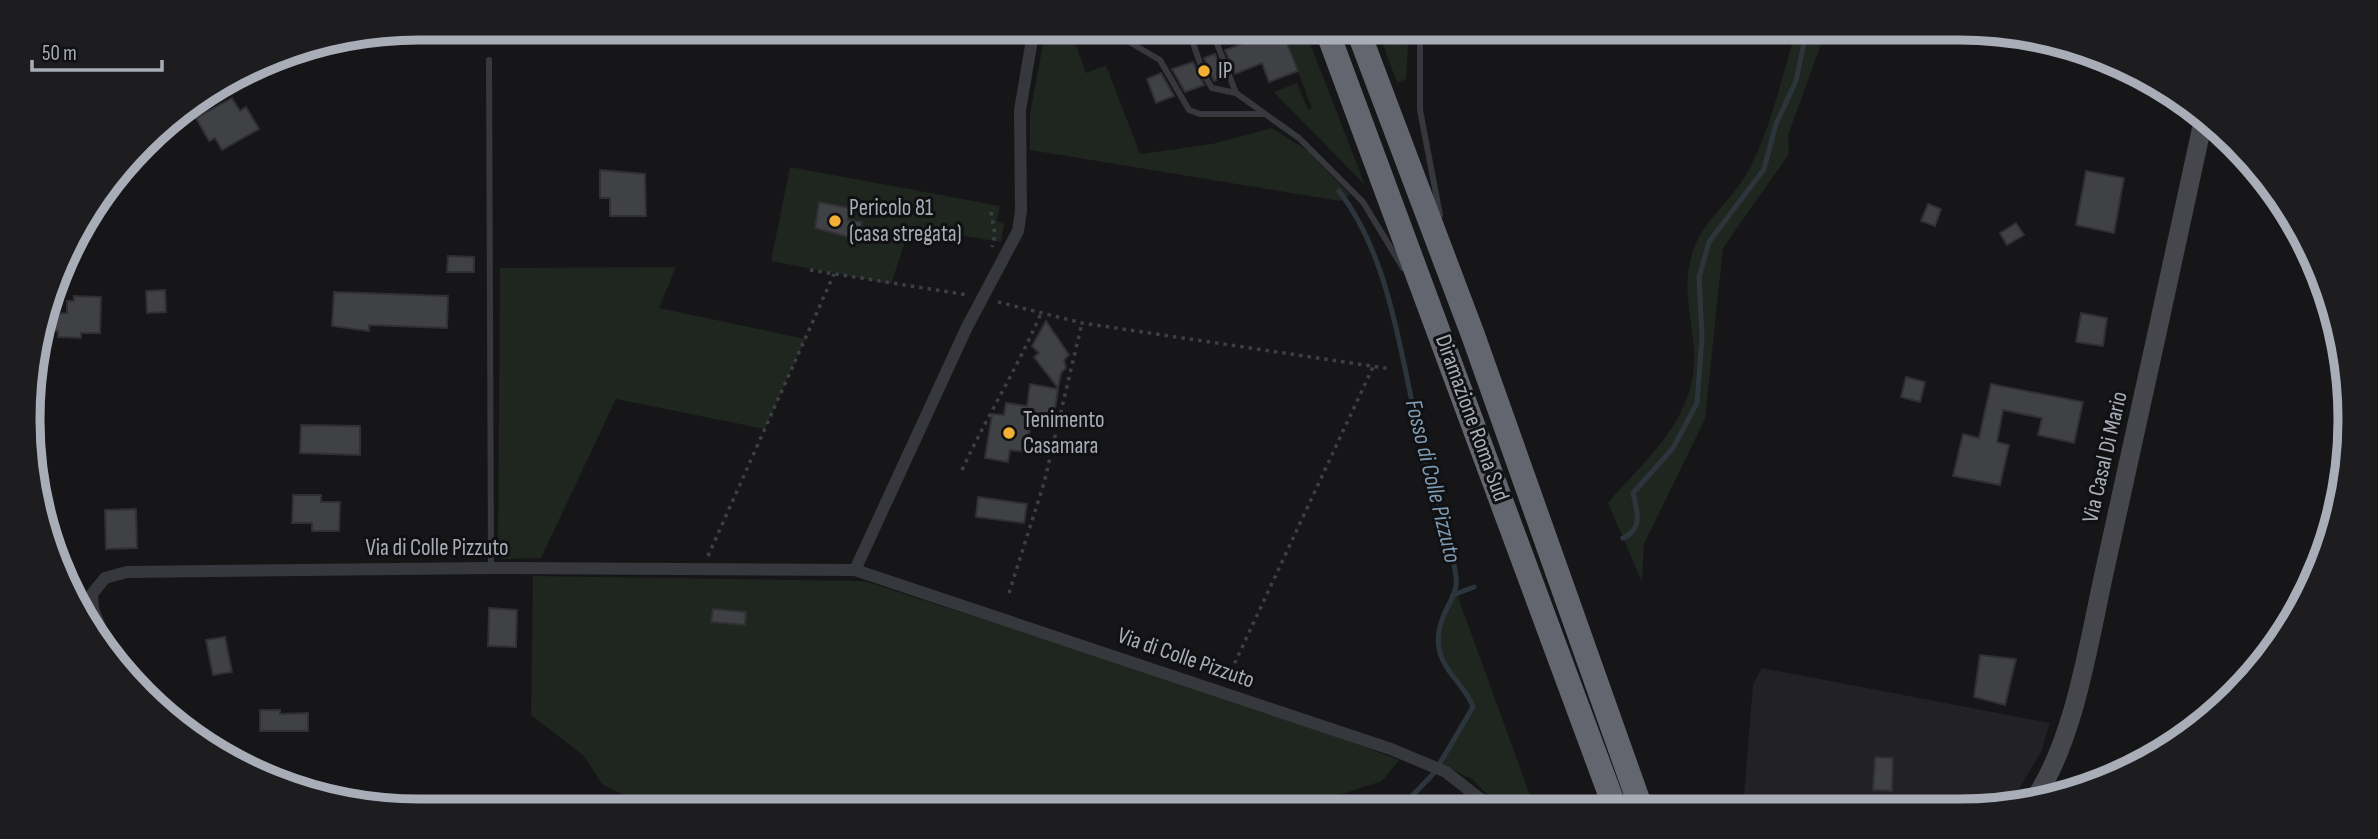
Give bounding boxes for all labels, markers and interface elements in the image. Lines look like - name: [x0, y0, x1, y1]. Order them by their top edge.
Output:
- scale bar: [32, 28, 161, 72]
- text: 50 m: [42, 41, 77, 66]
- place label: IP: [1218, 57, 1232, 85]
- marker: IP: [1196, 63, 1212, 79]
- place label: Pericolo 81 (casa stregata): [849, 194, 962, 248]
- marker: Pericolo 81 (casa stregata): [827, 213, 843, 229]
- street label: Diramazione Roma Sud: [1429, 331, 1515, 505]
- street label: Via Casal Di Mario: [2076, 389, 2134, 525]
- water label: Fosso di Colle Pizzuto: [1399, 396, 1467, 566]
- place label: Tenimento Casamara: [1023, 406, 1105, 460]
- marker: Tenimento Casamara: [1001, 425, 1017, 441]
- street label: Via di Colle Pizzuto: [365, 534, 509, 562]
- street label: Via di Colle Pizzuto: [1114, 621, 1258, 695]

